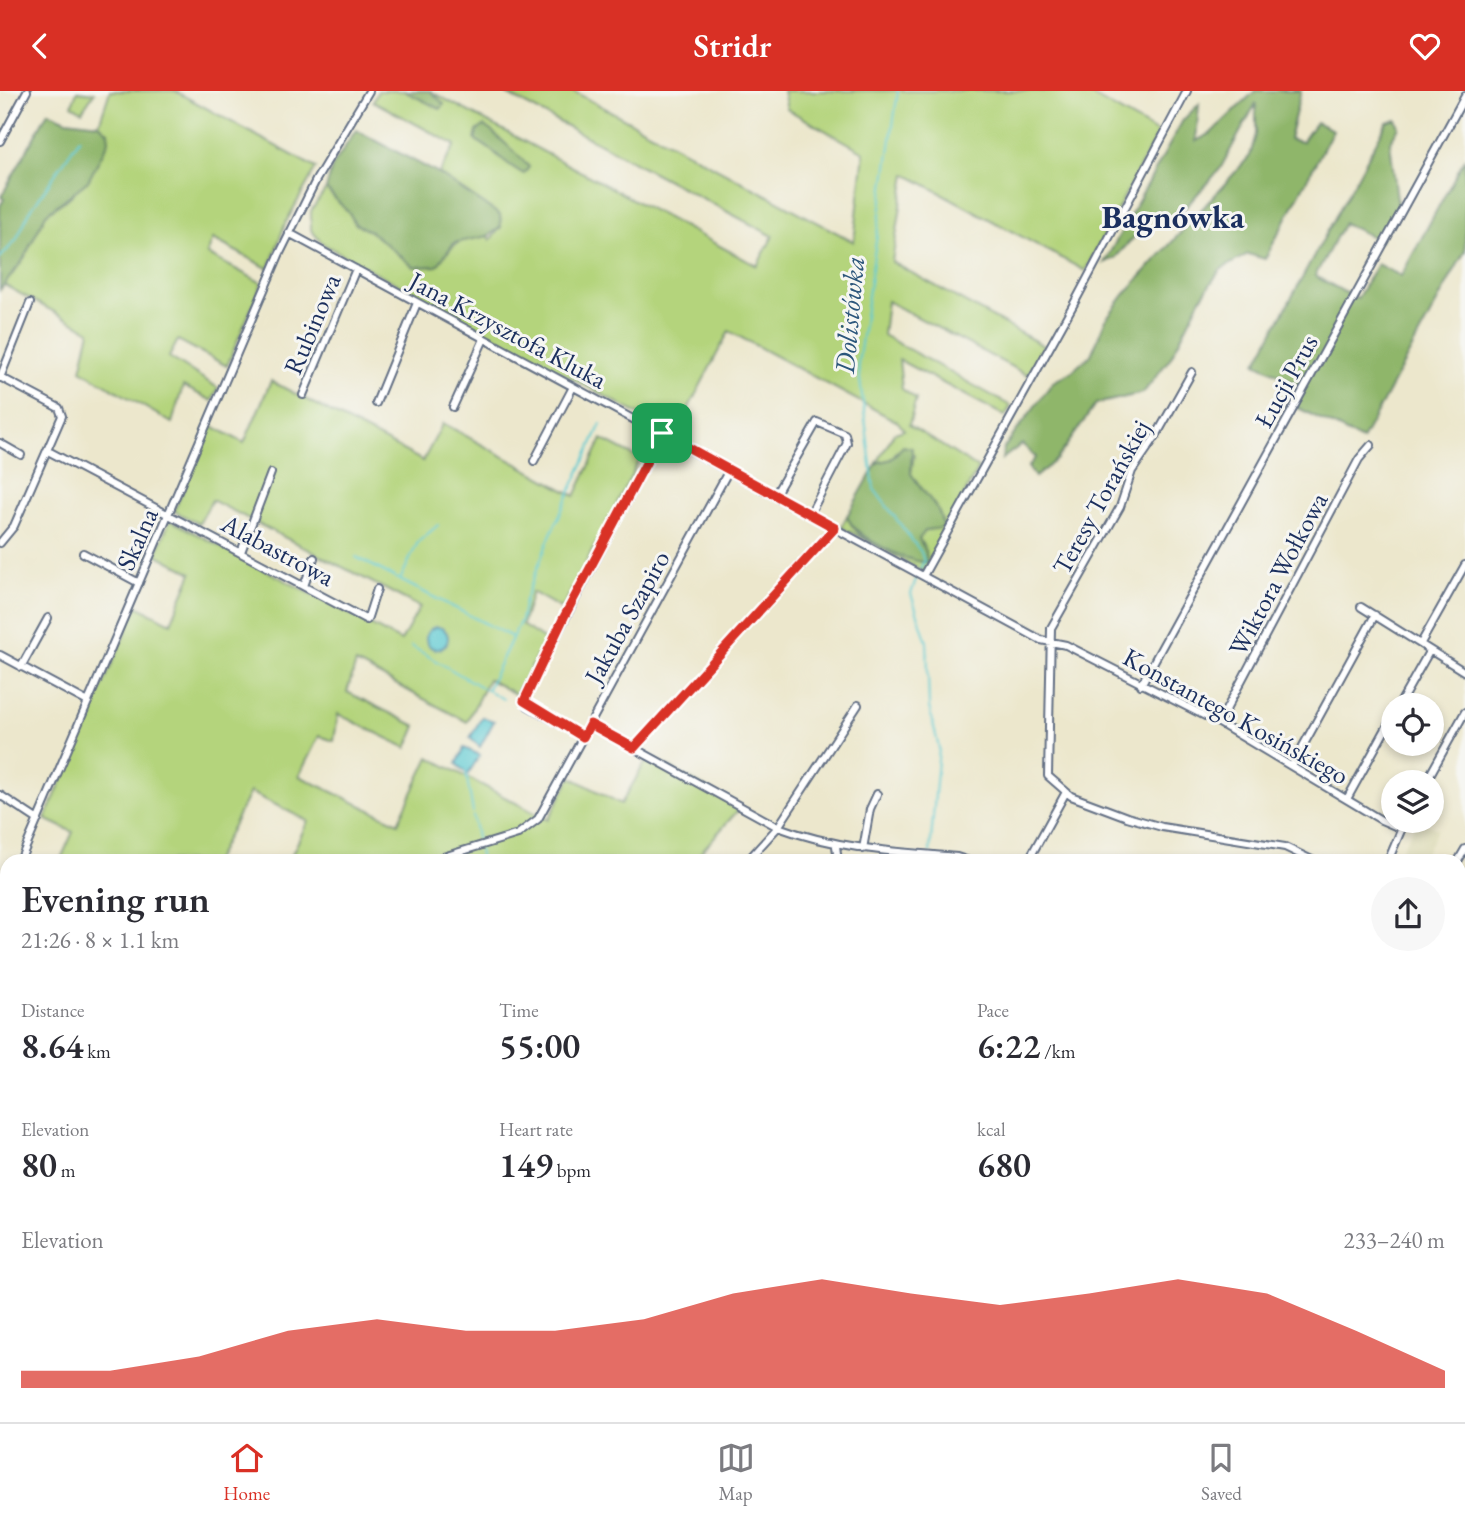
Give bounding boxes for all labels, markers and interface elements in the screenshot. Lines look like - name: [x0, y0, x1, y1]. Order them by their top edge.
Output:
- text: Stridr: [694, 25, 771, 67]
- icon: back: [21, 27, 59, 65]
- icon: heart: [1406, 27, 1444, 65]
- district label: Bagnówka: [1101, 195, 1245, 238]
- water label: Dolistówka: [826, 255, 872, 376]
- street label: Jana Krzysztofa Kluka: [402, 263, 613, 397]
- street label: Rubinowa: [276, 268, 349, 379]
- street label: Łucji Prus: [1247, 328, 1325, 434]
- pin: [632, 403, 692, 463]
- icon: arrive: [643, 414, 681, 452]
- street label: Teresy Torańskiej: [1045, 414, 1157, 580]
- street label: Wiktora Wołkowa: [1221, 486, 1336, 662]
- street label: Skalna: [108, 502, 166, 576]
- street label: Alabastrowa: [215, 506, 341, 594]
- street label: Jakuba Szapiro: [575, 544, 678, 691]
- street label: Konstantego Kosińskiego: [1117, 640, 1355, 792]
- map controls: [1381, 693, 1444, 833]
- button: locate: [1381, 693, 1444, 756]
- button: layers: [1381, 770, 1444, 833]
- text: Evening run: [21, 874, 210, 923]
- button: share: [1371, 877, 1445, 951]
- text: 21:26 · 8 × 1.1 km: [21, 925, 179, 955]
- text: Distance: [21, 998, 84, 1023]
- text: Time: [499, 998, 539, 1023]
- text: Pace: [977, 998, 1009, 1023]
- text: 8.64: [21, 1023, 83, 1068]
- text: 55:00: [499, 1023, 580, 1068]
- text: 6:22: [977, 1023, 1040, 1068]
- text: km: [83, 1039, 111, 1064]
- text: /km: [1040, 1039, 1075, 1064]
- text: Elevation: [21, 1117, 89, 1142]
- text: Heart rate: [499, 1117, 573, 1142]
- text: kcal: [977, 1117, 1006, 1142]
- text: 80: [21, 1142, 57, 1187]
- text: 149: [499, 1142, 553, 1187]
- text: 680: [977, 1142, 1031, 1187]
- text: m: [57, 1158, 76, 1183]
- text: bpm: [553, 1158, 591, 1183]
- text: Elevation: [21, 1225, 104, 1255]
- text: 233–240 m: [1344, 1225, 1445, 1255]
- tab: Home: [223, 1439, 270, 1506]
- tab: Map: [717, 1439, 755, 1506]
- tab: Saved: [1201, 1439, 1242, 1506]

